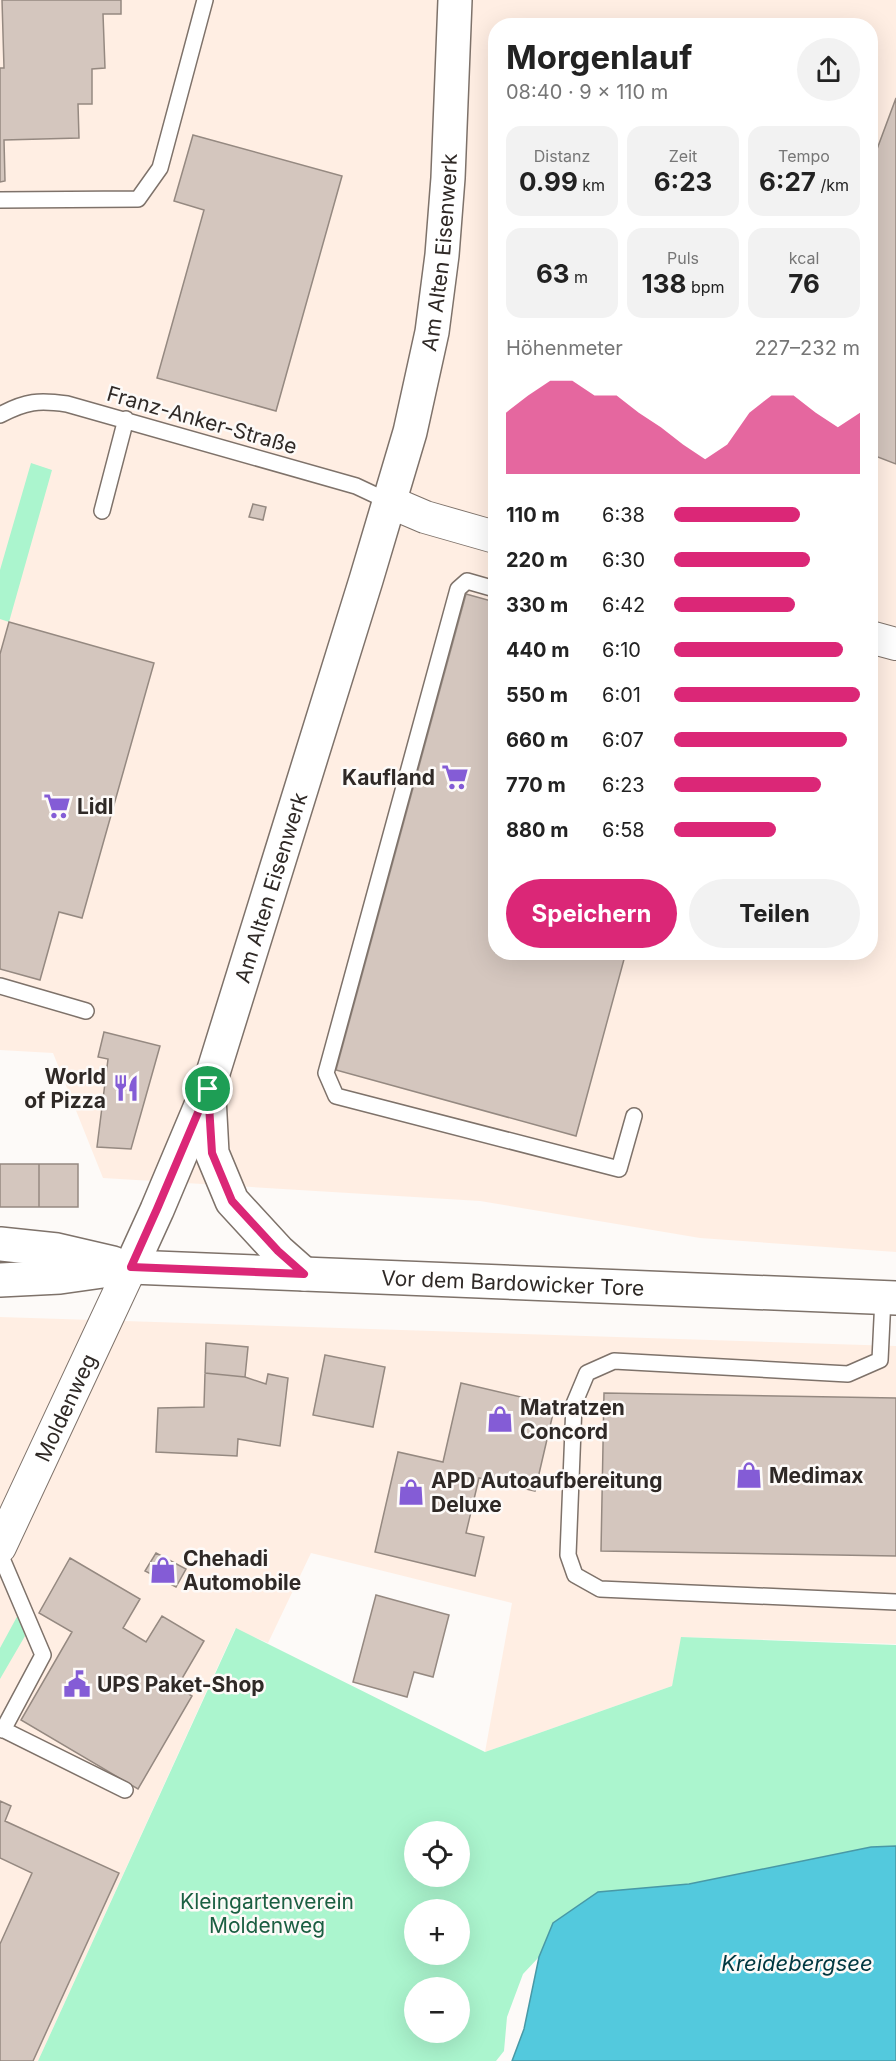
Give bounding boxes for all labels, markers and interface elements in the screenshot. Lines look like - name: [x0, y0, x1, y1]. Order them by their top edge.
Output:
- text: Morgenlauf: [506, 37, 692, 77]
- button: share: [797, 38, 860, 101]
- text: 08:40 · 9 × 110 m: [506, 80, 668, 104]
- text: Distanz: [534, 146, 590, 166]
- text: Zeit: [669, 146, 697, 166]
- text: Tempo: [778, 146, 830, 166]
- street label: Am Alten Eisenwerk: [416, 153, 461, 353]
- text: 0.99: [519, 166, 578, 197]
- text: 6:23: [654, 166, 712, 197]
- text: 6:27: [759, 166, 816, 197]
- text: km: [578, 175, 605, 195]
- text: /km: [816, 175, 849, 195]
- text: Puls: [667, 248, 699, 268]
- text: kcal: [789, 248, 819, 268]
- text: 63: [536, 258, 570, 289]
- text: m: [570, 267, 588, 287]
- text: 138: [641, 268, 686, 299]
- text: 76: [788, 268, 820, 299]
- text: bpm: [686, 277, 725, 297]
- text: Höhenmeter: [506, 336, 623, 360]
- text: 227–232 m: [754, 336, 860, 360]
- street label: Franz-Anker-Straße: [104, 381, 300, 459]
- text: 110 m: [506, 503, 560, 527]
- text: 6:38: [602, 503, 645, 527]
- text: 220 m: [506, 548, 568, 572]
- text: 6:30: [602, 548, 645, 572]
- text: 330 m: [506, 593, 568, 617]
- text: 6:42: [602, 593, 645, 617]
- text: 440 m: [506, 638, 570, 662]
- text: 6:10: [602, 638, 641, 662]
- text: 550 m: [506, 683, 568, 707]
- text: 6:01: [602, 683, 641, 707]
- text: 660 m: [506, 728, 568, 752]
- text: 6:07: [602, 728, 644, 752]
- supermarket icon: Kaufland: [440, 762, 470, 792]
- place label: Kaufland: [342, 765, 435, 790]
- text: 770 m: [506, 773, 566, 797]
- text: 6:23: [602, 773, 645, 797]
- street label: Am Alten Eisenwerk: [229, 789, 312, 986]
- supermarket icon: Lidl: [42, 791, 72, 821]
- place label: Lidl: [77, 794, 114, 819]
- text: 880 m: [506, 818, 569, 842]
- text: 6:58: [602, 818, 645, 842]
- button: Speichern: [506, 879, 677, 948]
- button: Teilen: [689, 879, 860, 948]
- pin: [182, 1063, 233, 1114]
- place label: World of Pizza: [24, 1064, 106, 1113]
- icon: arrive: [191, 1072, 224, 1105]
- restaurant icon: World of Pizza: [111, 1073, 141, 1103]
- street label: Vor dem Bardowicker Tore: [381, 1265, 645, 1300]
- street label: Moldenweg: [29, 1350, 101, 1465]
- place label: Matratzen Concord: [520, 1395, 625, 1444]
- shop icon: Matratzen Concord: [485, 1404, 515, 1434]
- shop icon: Medimax: [734, 1460, 764, 1490]
- place label: Medimax: [769, 1463, 864, 1488]
- place label: APD Autoaufbereitung Deluxe: [431, 1468, 662, 1517]
- shop icon: APD Autoaufbereitung Deluxe: [396, 1477, 426, 1507]
- place label: Chehadi Automobile: [183, 1546, 301, 1595]
- shop icon: Chehadi Automobile: [148, 1555, 178, 1585]
- public building icon: UPS Paket-Shop: [62, 1669, 92, 1699]
- place label: UPS Paket-Shop: [97, 1672, 265, 1697]
- map controls: [404, 1821, 470, 2043]
- button: locate: [404, 1821, 470, 1887]
- park label: Kleingartenverein Moldenweg: [180, 1889, 354, 1938]
- button: +: [404, 1899, 470, 1965]
- water label: Kreidebergsee: [721, 1950, 873, 1976]
- button: −: [404, 1977, 470, 2043]

